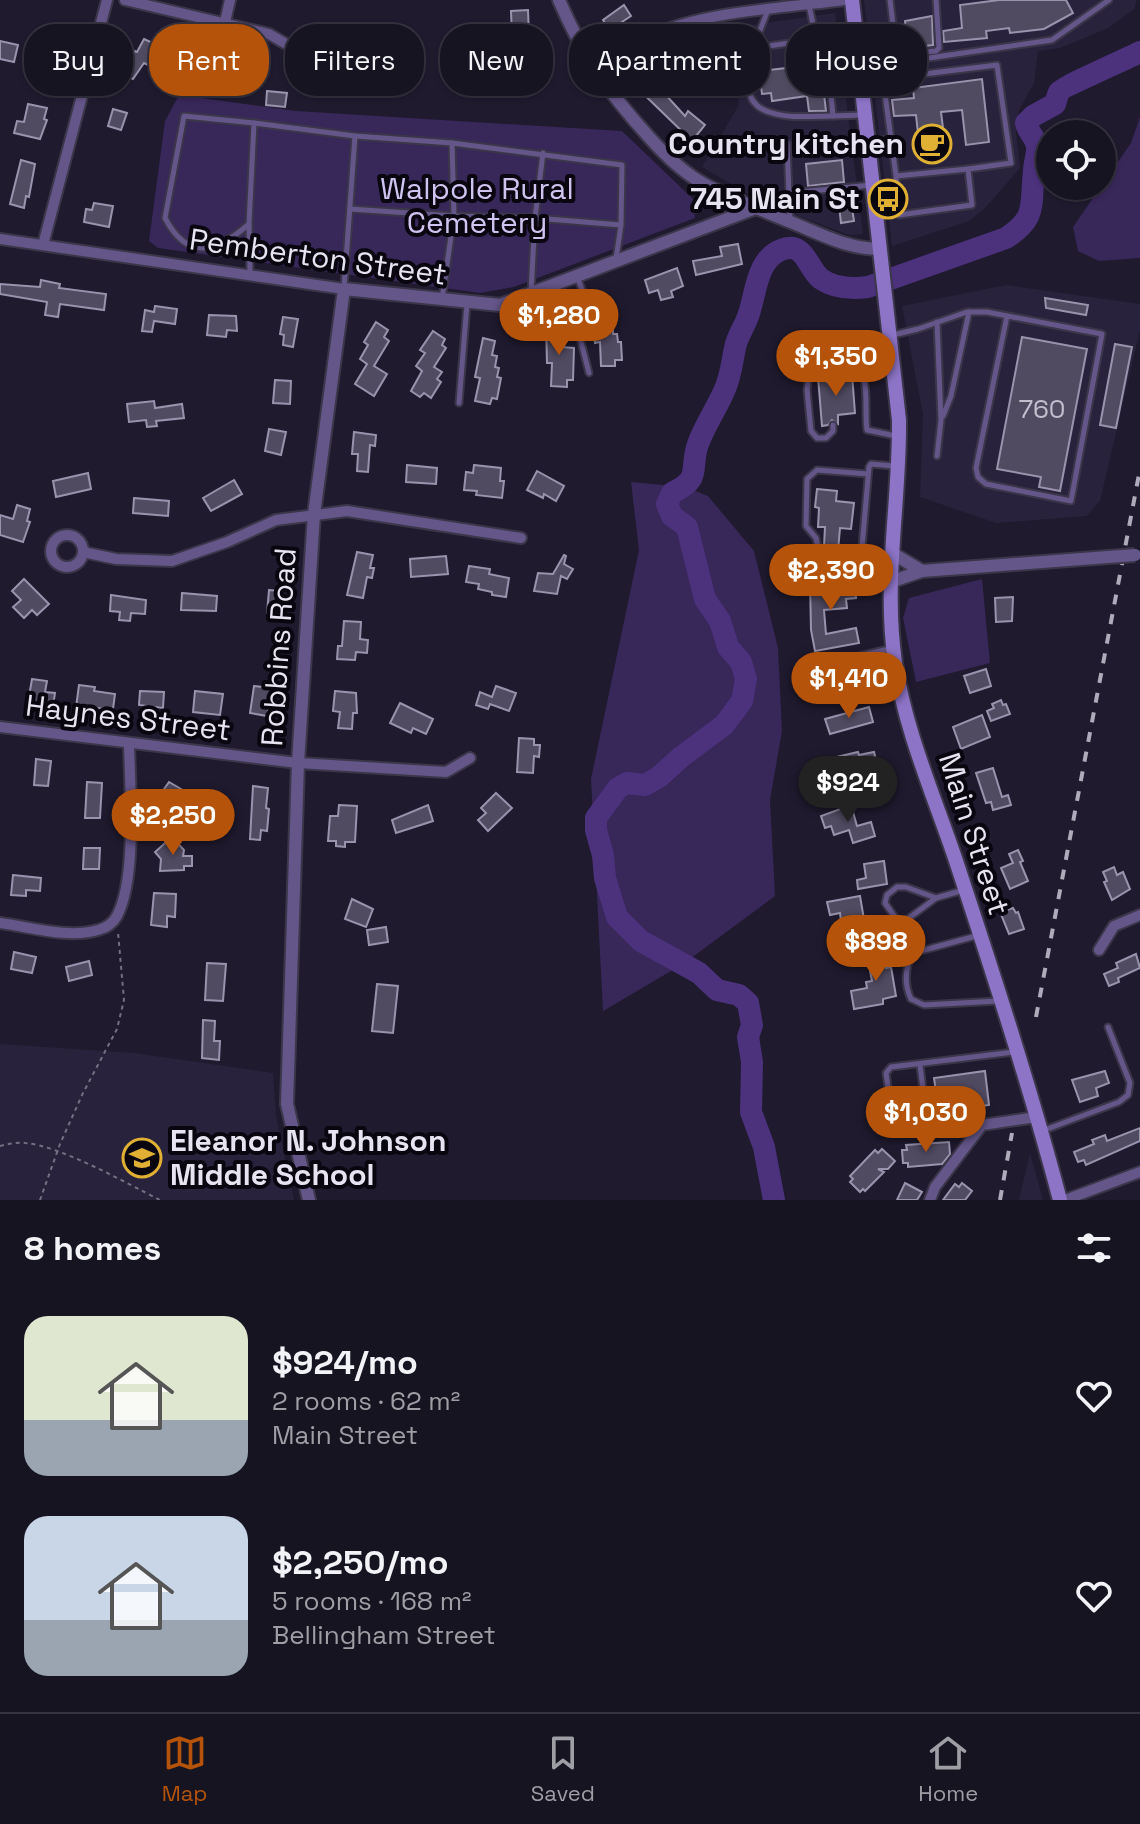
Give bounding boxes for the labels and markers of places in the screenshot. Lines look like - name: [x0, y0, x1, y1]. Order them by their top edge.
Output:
- cafe icon: Country kitchen: [911, 123, 953, 165]
- place label: Country kitchen: [668, 124, 904, 163]
- bus stop icon: 745 Main St: [867, 178, 909, 220]
- place label: 745 Main St: [690, 179, 860, 218]
- pin: $1,280: [494, 289, 624, 357]
- pin: $1,350: [771, 330, 901, 398]
- pin: $2,390: [766, 544, 896, 612]
- pin: $1,410: [784, 652, 914, 720]
- pin: $924: [801, 756, 895, 824]
- pin: $2,250: [108, 789, 238, 857]
- pin: $898: [829, 915, 923, 983]
- pin: $1,030: [861, 1086, 991, 1154]
- place label: Eleanor N. Johnson Middle School: [170, 1121, 446, 1194]
- school or university icon: Eleanor N. Johnson Middle School: [121, 1137, 163, 1179]

